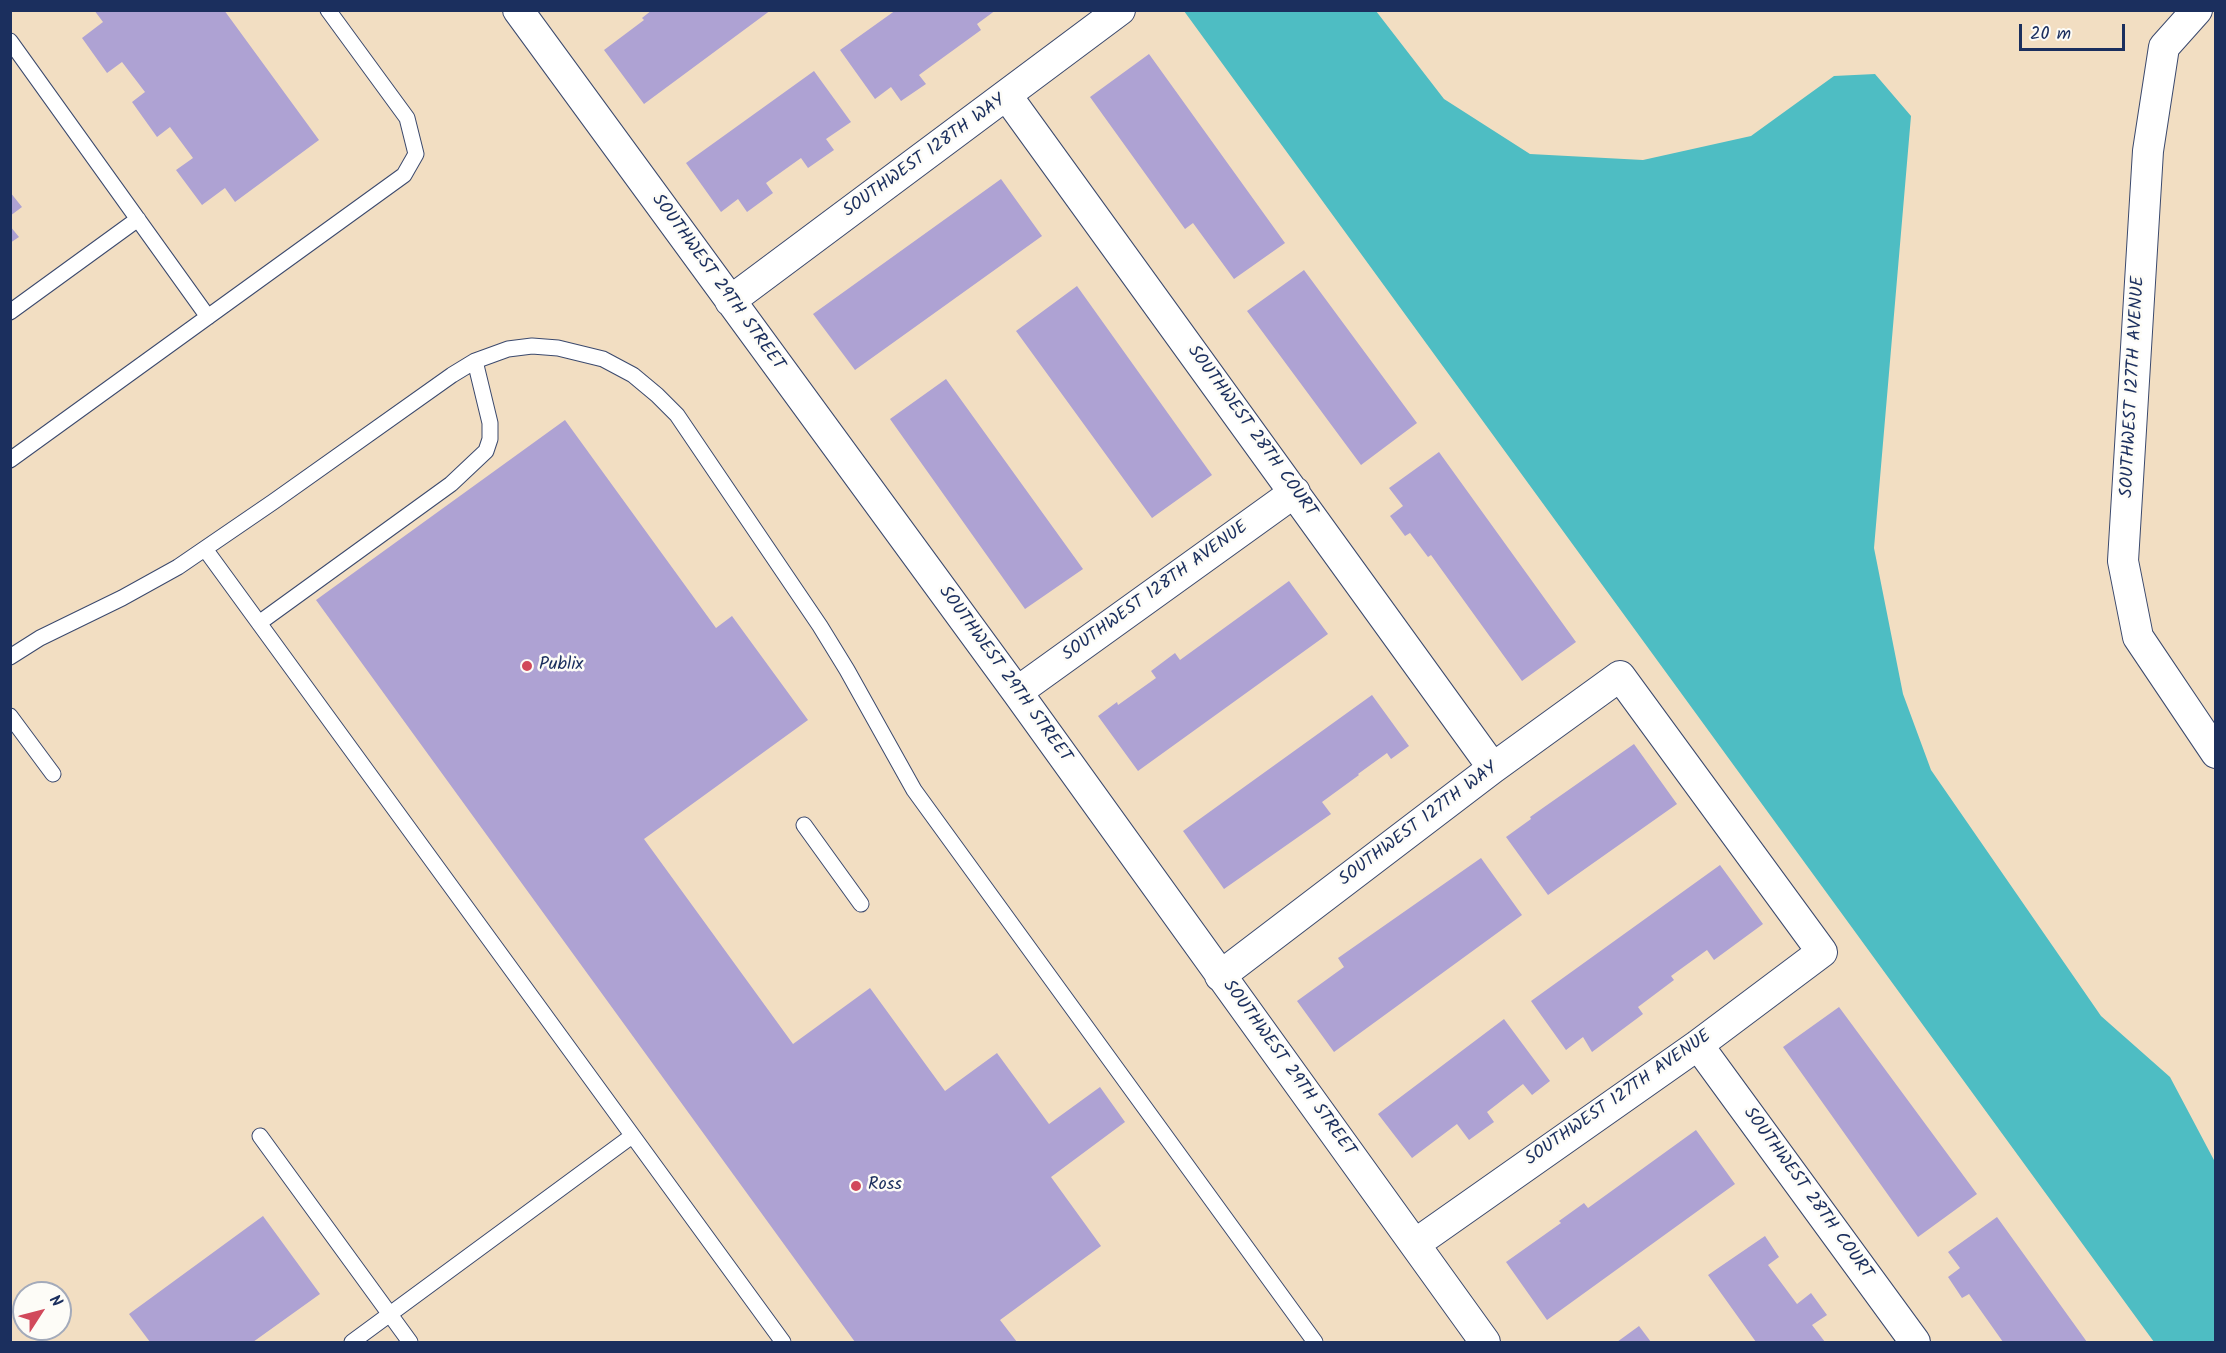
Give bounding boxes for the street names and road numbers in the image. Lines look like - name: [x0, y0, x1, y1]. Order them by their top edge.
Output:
- street label: SOUTHWEST 128TH WAY: [840, 91, 1010, 223]
- street label: SOUTHWEST 29TH STREET: [646, 191, 788, 375]
- street label: SOUTHWEST 127TH AVENUE: [2117, 276, 2151, 498]
- street label: SOUTHWEST 28TH COURT: [1181, 342, 1321, 522]
- street label: SOUTHWEST 128TH AVENUE: [1059, 517, 1253, 667]
- street label: SOUTHWEST 29TH STREET: [933, 583, 1075, 767]
- street label: SOUTHWEST 127TH WAY: [1336, 758, 1502, 892]
- street label: SOUTHWEST 29TH STREET: [1217, 977, 1359, 1161]
- street label: SOUTHWEST 127TH AVENUE: [1522, 1027, 1716, 1171]
- street label: SOUTHWEST 28TH COURT: [1737, 1104, 1877, 1284]

